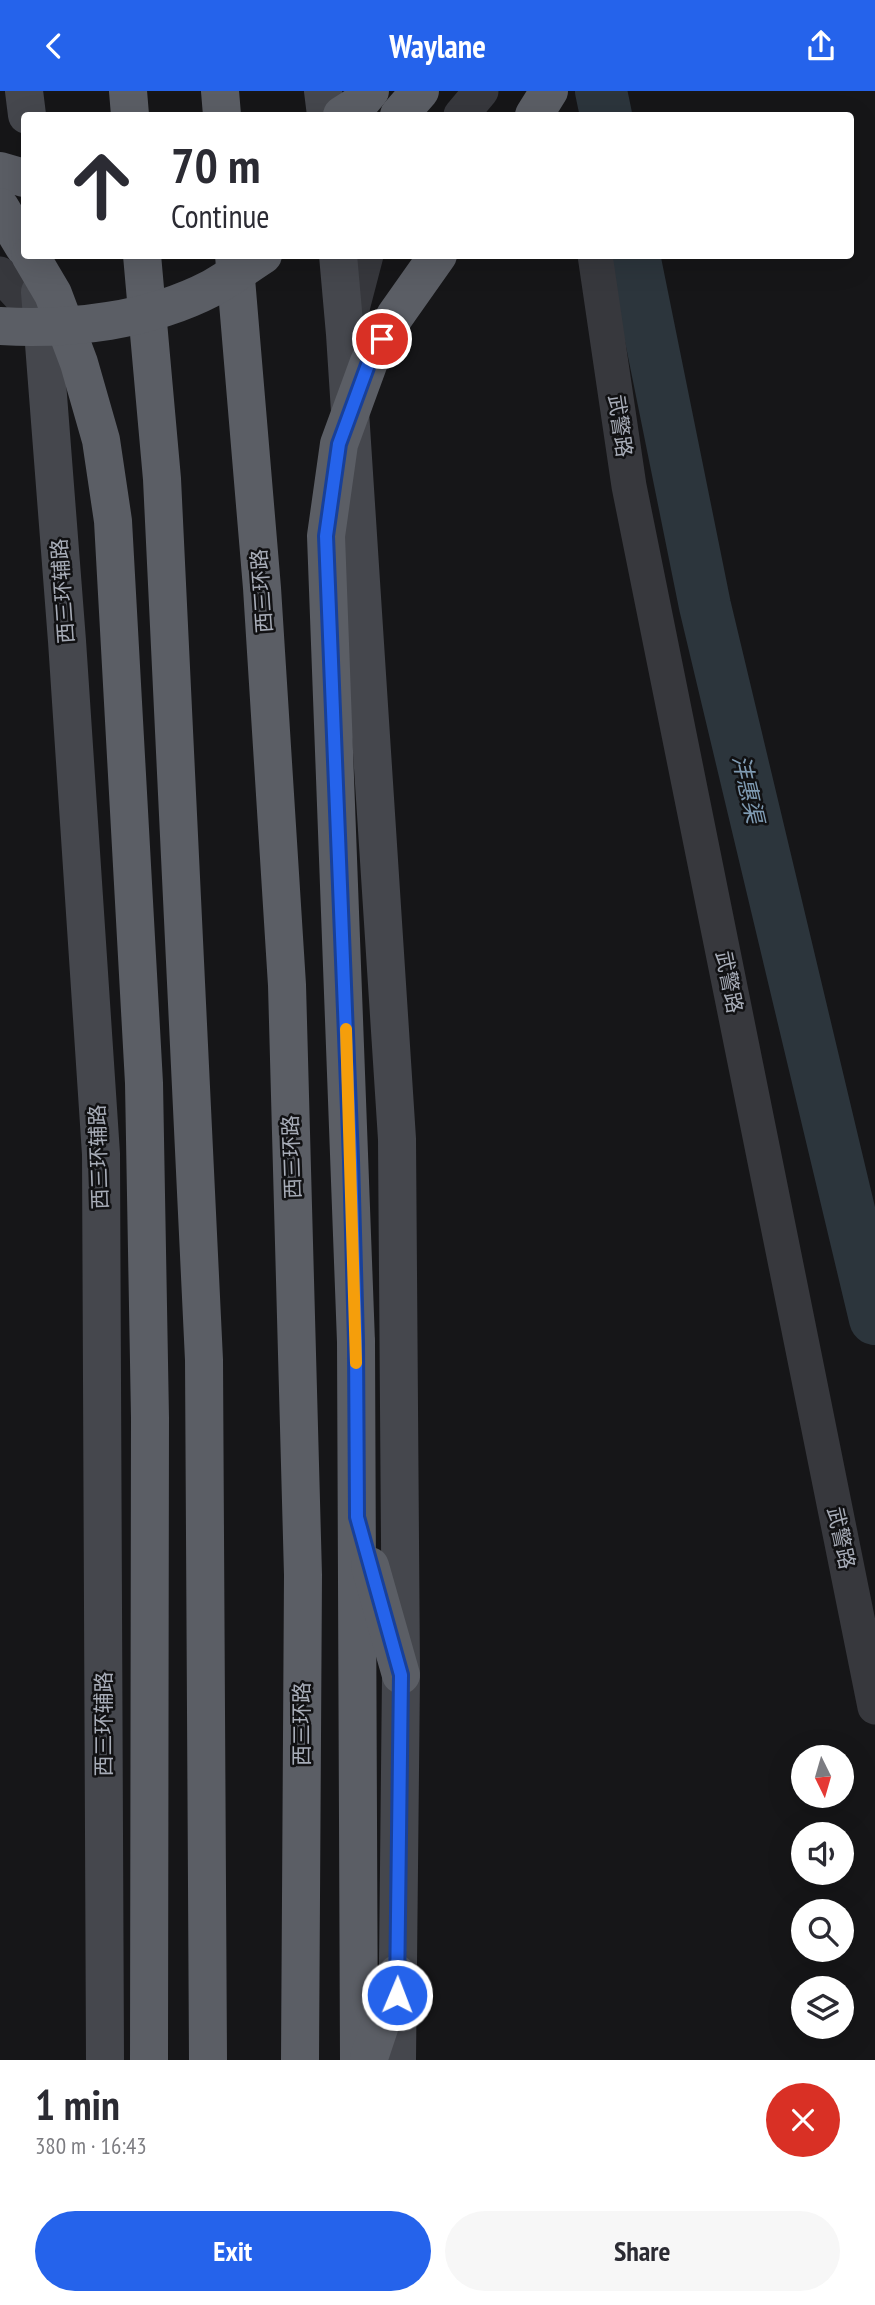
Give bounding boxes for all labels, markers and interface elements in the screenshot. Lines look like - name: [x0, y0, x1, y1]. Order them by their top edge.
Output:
- text: Waylane: [389, 25, 486, 67]
- icon: back: [35, 27, 73, 65]
- icon: share: [802, 27, 840, 65]
- text: 70 m: [171, 133, 260, 197]
- icon: ahead: [56, 140, 147, 231]
- text: Continue: [171, 195, 270, 237]
- pin: [352, 309, 412, 369]
- icon: arrive: [363, 320, 401, 358]
- street label: 武警路: [603, 393, 638, 459]
- street label: 西三环辅路: [45, 538, 80, 644]
- street label: 西三环路: [245, 548, 278, 634]
- water label: 沣惠渠: [727, 752, 771, 829]
- street label: 武警路: [710, 948, 749, 1015]
- street label: 西三环辅路: [83, 1104, 114, 1210]
- street label: 西三环路: [277, 1115, 306, 1199]
- street label: 武警路: [822, 1504, 861, 1572]
- street label: 西三环辅路: [90, 1672, 117, 1777]
- street label: 西三环路: [288, 1682, 315, 1766]
- north arrow: [791, 1745, 854, 1808]
- map controls: [791, 1745, 854, 2039]
- button: sound: [791, 1822, 854, 1885]
- button: search: [791, 1899, 854, 1962]
- position arrow: [360, 1958, 434, 2032]
- button: layers: [791, 1976, 854, 2039]
- text: 1 min: [35, 2077, 120, 2132]
- button: close: [766, 2083, 840, 2157]
- text: 380 m · 16:43: [35, 2131, 147, 2160]
- button: Exit: [35, 2211, 431, 2291]
- button: Share: [445, 2211, 840, 2291]

